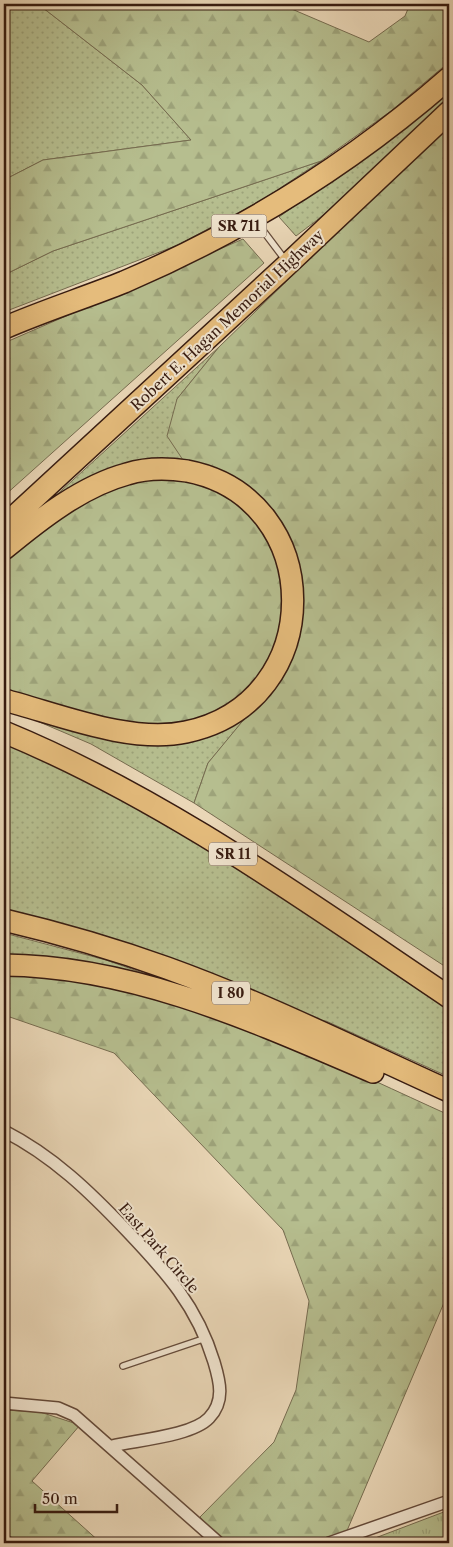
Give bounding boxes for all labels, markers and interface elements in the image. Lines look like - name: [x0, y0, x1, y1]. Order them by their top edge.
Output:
- road number: SR 711: [212, 215, 266, 238]
- street label: Robert E. Hagan Memorial Highway: [127, 225, 328, 415]
- road number: SR 11: [209, 842, 257, 866]
- road number: I 80: [212, 981, 250, 1004]
- street label: East Park Circle: [115, 1199, 203, 1297]
- scale bar: [35, 1482, 118, 1514]
- text: 50 m: [42, 1489, 78, 1508]

